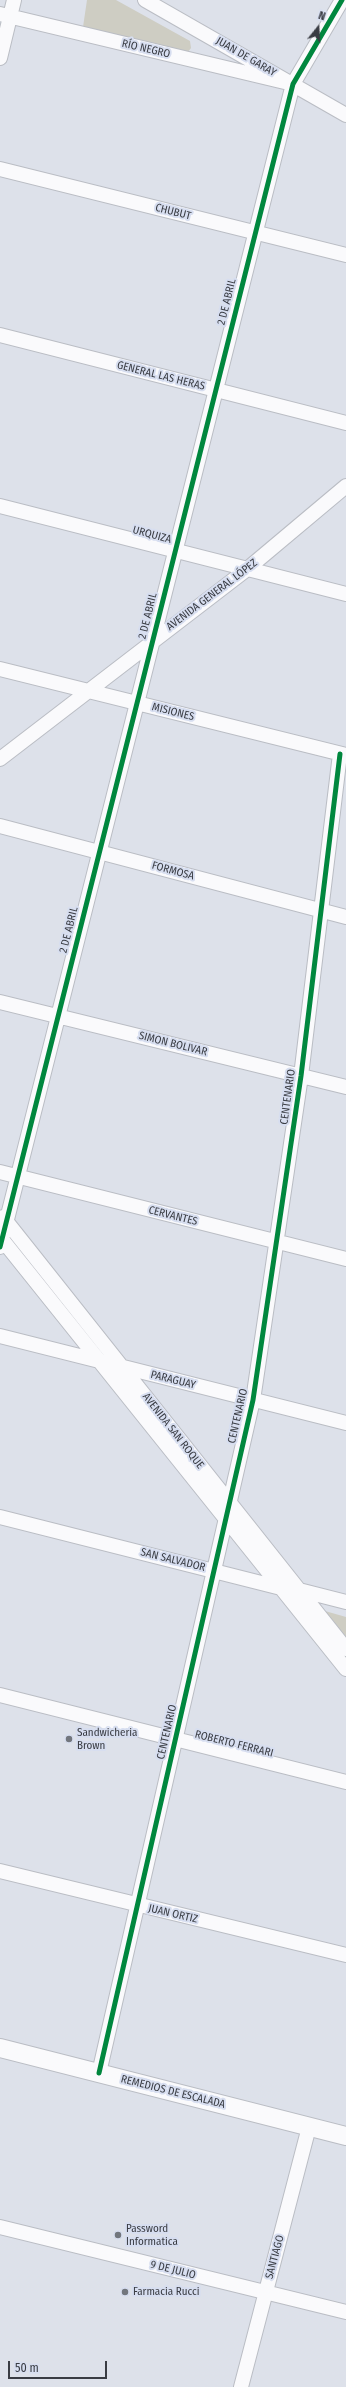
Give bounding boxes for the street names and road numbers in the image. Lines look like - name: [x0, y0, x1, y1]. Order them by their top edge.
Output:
- street label: JUAN DE GARAY: [214, 34, 278, 80]
- street label: RÍO NEGRO: [121, 37, 171, 61]
- street label: CHUBUT: [154, 201, 192, 223]
- street label: 2 DE ABRIL: [215, 278, 239, 326]
- street label: GENERAL LAS HERAS: [116, 359, 206, 393]
- street label: URQUIZA: [131, 524, 173, 546]
- street label: AVENIDA GENERAL LÓPEZ: [164, 556, 260, 634]
- street label: 2 DE ABRIL: [136, 592, 160, 640]
- street label: MISIONES: [150, 700, 196, 724]
- street label: FORMOSA: [150, 859, 196, 883]
- street label: 2 DE ABRIL: [57, 906, 81, 954]
- street label: SIMON BOLIVAR: [137, 1029, 209, 1059]
- street label: CENTENARIO: [278, 1068, 298, 1126]
- street label: CERVANTES: [147, 1204, 199, 1228]
- street label: PARAGUAY: [149, 1368, 197, 1392]
- street label: CENTENARIO: [225, 1387, 251, 1445]
- street label: AVENIDA SAN ROQUE: [139, 1391, 207, 1471]
- street label: SAN SALVADOR: [139, 1546, 207, 1574]
- street label: CENTENARIO: [154, 1703, 180, 1761]
- street label: ROBERTO FERRARI: [193, 1728, 275, 1760]
- street label: JUAN ORTIZ: [147, 1902, 199, 1926]
- street label: REMEDIOS DE ESCALADA: [119, 2073, 227, 2111]
- street label: SANTIAGO: [263, 2234, 287, 2280]
- street label: 9 DE JULIO: [149, 2258, 197, 2282]

